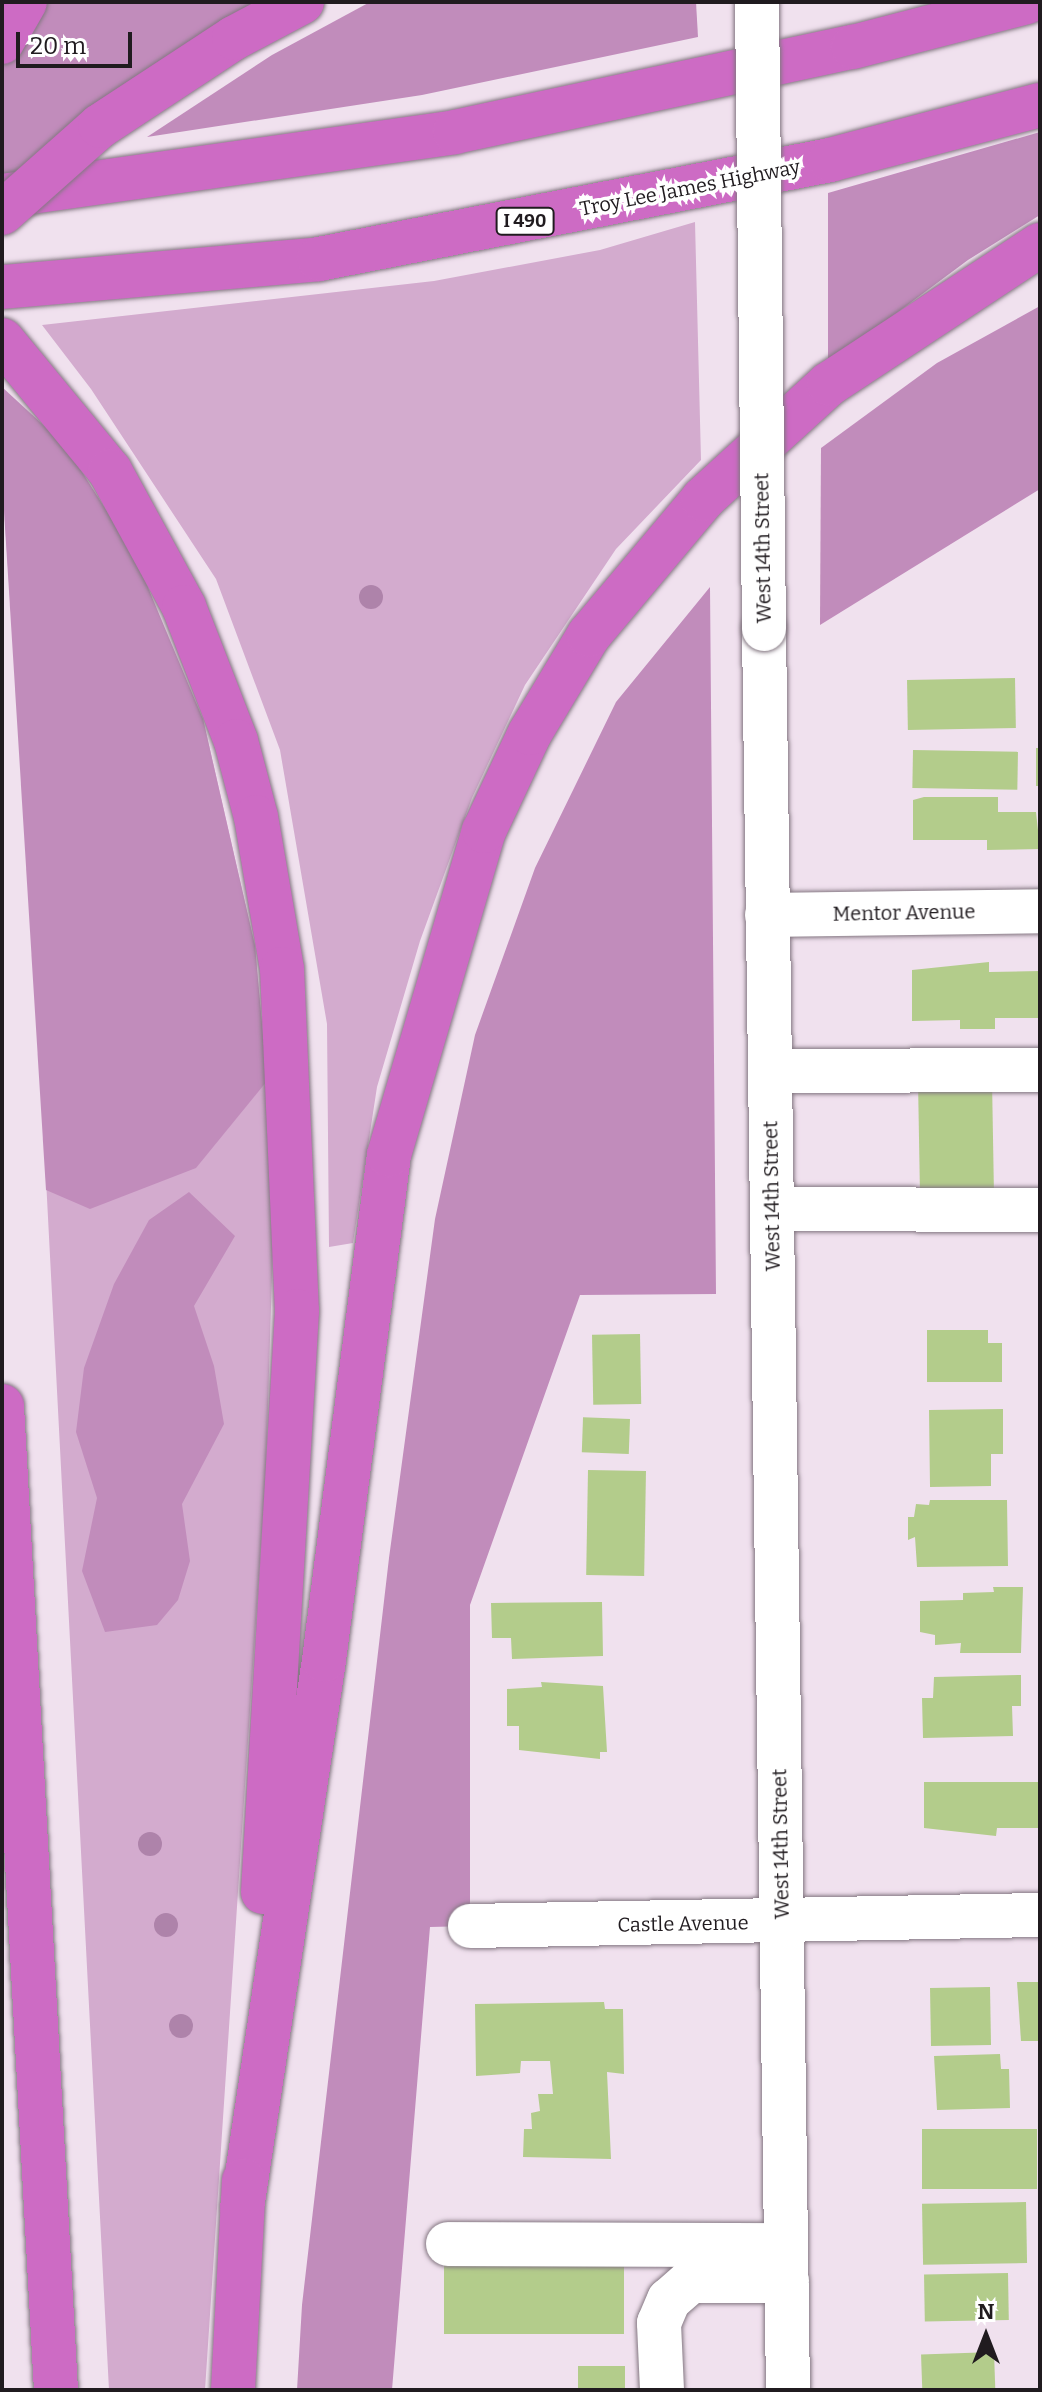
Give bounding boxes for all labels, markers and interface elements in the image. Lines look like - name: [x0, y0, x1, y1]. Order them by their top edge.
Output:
- scale bar: [20, 16, 136, 66]
- text: 20 m: [30, 32, 86, 60]
- street label: Troy Lee James Highway: [578, 155, 802, 221]
- road number: I 490: [495, 207, 555, 235]
- street label: West 14th Street: [750, 473, 776, 623]
- street label: Mentor Avenue: [832, 900, 976, 926]
- street label: West 14th Street: [759, 1121, 785, 1271]
- street label: West 14th Street: [768, 1769, 794, 1919]
- street label: Castle Avenue: [617, 1911, 749, 1937]
- north arrow: [946, 2296, 1026, 2376]
- text: N: [978, 2298, 994, 2325]

